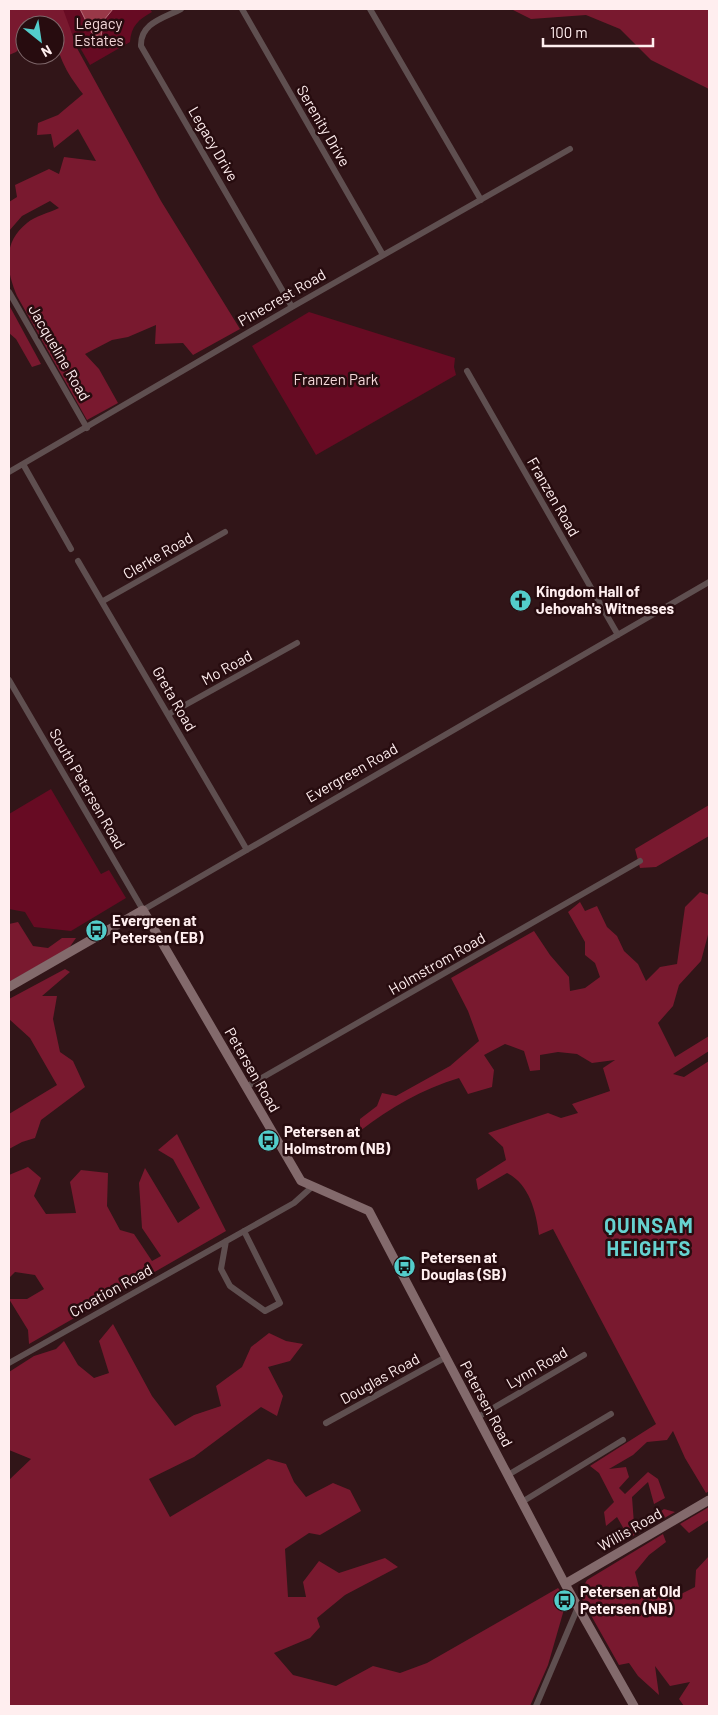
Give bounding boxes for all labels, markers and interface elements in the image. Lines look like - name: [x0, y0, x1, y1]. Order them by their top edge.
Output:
- park label: Legacy Estates: [74, 14, 124, 49]
- north arrow: [15, 15, 65, 65]
- scale bar: [543, 15, 653, 47]
- text: 100 m: [550, 23, 588, 41]
- text: N: [38, 42, 55, 61]
- street label: Serenity Drive: [293, 82, 354, 169]
- street label: Legacy Drive: [185, 103, 242, 184]
- street label: Pinecrest Road: [234, 265, 329, 330]
- street label: Jacqueline Road: [25, 301, 95, 404]
- park label: Franzen Park: [294, 370, 379, 388]
- street label: Franzen Road: [524, 454, 584, 539]
- street label: Clerke Road: [119, 528, 196, 582]
- place label: Kingdom Hall of Jehovah's Witnesses: [536, 582, 675, 617]
- church icon: Kingdom Hall of Jehovah's Witnesses: [508, 589, 532, 613]
- street label: Mo Road: [198, 646, 255, 688]
- street label: Greta Road: [149, 663, 201, 734]
- street label: South Petersen Road: [46, 725, 130, 852]
- street label: Evergreen Road: [302, 739, 401, 806]
- place label: Evergreen at Petersen (EB): [112, 911, 204, 946]
- bus stop icon: Evergreen at Petersen (EB): [84, 918, 108, 942]
- street label: Holmstrom Road: [385, 928, 488, 998]
- street label: Petersen Road: [221, 1024, 284, 1115]
- place label: Petersen at Holmstrom (NB): [284, 1122, 391, 1157]
- bus stop icon: Petersen at Holmstrom (NB): [256, 1129, 280, 1153]
- district label: QUINSAM HEIGHTS: [604, 1213, 694, 1260]
- place label: Petersen at Douglas (SB): [421, 1248, 507, 1283]
- bus stop icon: Petersen at Douglas (SB): [393, 1255, 417, 1279]
- street label: Croation Road: [66, 1260, 155, 1320]
- street label: Lynn Road: [503, 1342, 570, 1392]
- street label: Douglas Road: [337, 1349, 422, 1407]
- street label: Petersen Road: [457, 1358, 517, 1450]
- street label: Willis Road: [594, 1504, 665, 1555]
- place label: Petersen at Old Petersen (NB): [580, 1582, 681, 1617]
- bus stop icon: Petersen at Old Petersen (NB): [552, 1589, 576, 1613]

